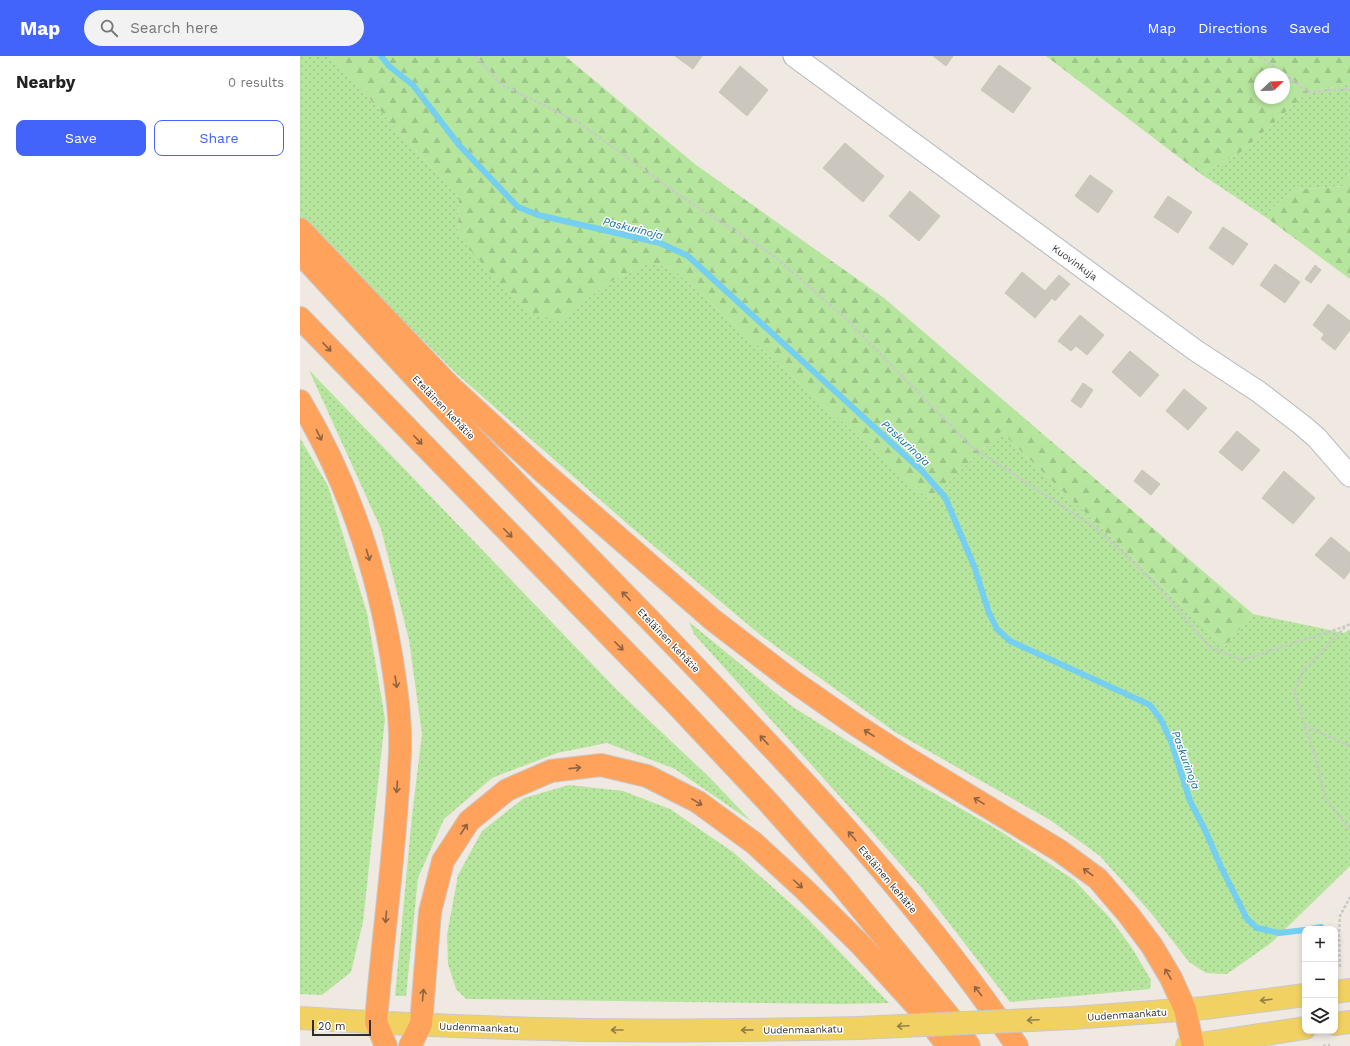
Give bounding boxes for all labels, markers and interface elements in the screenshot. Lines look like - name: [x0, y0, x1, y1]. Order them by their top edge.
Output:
- search box: [84, 10, 364, 46]
- text: Map: [20, 17, 60, 40]
- icon: search: [98, 17, 120, 39]
- text: Search here: [130, 19, 218, 37]
- text: Map: [1148, 20, 1176, 36]
- text: Directions: [1198, 20, 1267, 36]
- text: Saved: [1289, 20, 1330, 36]
- north arrow: [1254, 68, 1290, 104]
- text: Nearby: [16, 72, 75, 92]
- text: 0 results: [228, 75, 284, 90]
- button: Save: [16, 120, 146, 156]
- button: Share: [154, 120, 284, 156]
- water label: Paskurinoja: [602, 215, 664, 242]
- street label: Kuovinkuja: [1050, 242, 1100, 283]
- one-way arrow: [322, 342, 332, 352]
- street label: Eteläinen kehätie: [410, 373, 477, 442]
- water label: Paskurinoja: [879, 418, 933, 469]
- one-way arrow: [316, 429, 323, 441]
- one-way arrow: [413, 435, 422, 445]
- one-way arrow: [503, 528, 513, 538]
- one-way arrow: [365, 549, 372, 562]
- one-way arrow: [621, 591, 631, 601]
- street label: Eteläinen kehätie: [635, 606, 702, 675]
- one-way arrow: [614, 641, 624, 651]
- one-way arrow: [392, 675, 400, 688]
- one-way arrow: [864, 729, 875, 737]
- water label: Paskurinoja: [1169, 729, 1202, 791]
- one-way arrow: [760, 735, 769, 745]
- one-way arrow: [568, 764, 581, 772]
- one-way arrow: [394, 780, 401, 793]
- one-way arrow: [973, 797, 985, 805]
- one-way arrow: [691, 799, 703, 807]
- one-way arrow: [460, 823, 469, 834]
- one-way arrow: [847, 831, 856, 842]
- street label: Eteläinen kehätie: [856, 843, 919, 915]
- one-way arrow: [1083, 868, 1094, 877]
- one-way arrow: [793, 879, 803, 888]
- one-way arrow: [382, 910, 389, 923]
- map controls: [1302, 926, 1338, 1034]
- button: +: [1302, 926, 1338, 962]
- button: −: [1302, 962, 1338, 998]
- one-way arrow: [1164, 968, 1172, 980]
- one-way arrow: [974, 986, 983, 997]
- one-way arrow: [419, 989, 427, 1002]
- one-way arrow: [1260, 996, 1273, 1004]
- button: layers: [1302, 998, 1338, 1034]
- street label: Uudenmaankatu: [1087, 1006, 1167, 1023]
- one-way arrow: [1027, 1016, 1040, 1023]
- scale bar: [312, 1018, 371, 1037]
- text: 20 m: [318, 1020, 346, 1033]
- street label: Uudenmaankatu: [439, 1021, 519, 1034]
- one-way arrow: [897, 1022, 910, 1029]
- street label: Uudenmaankatu: [763, 1023, 843, 1036]
- one-way arrow: [611, 1026, 624, 1034]
- one-way arrow: [741, 1026, 754, 1034]

